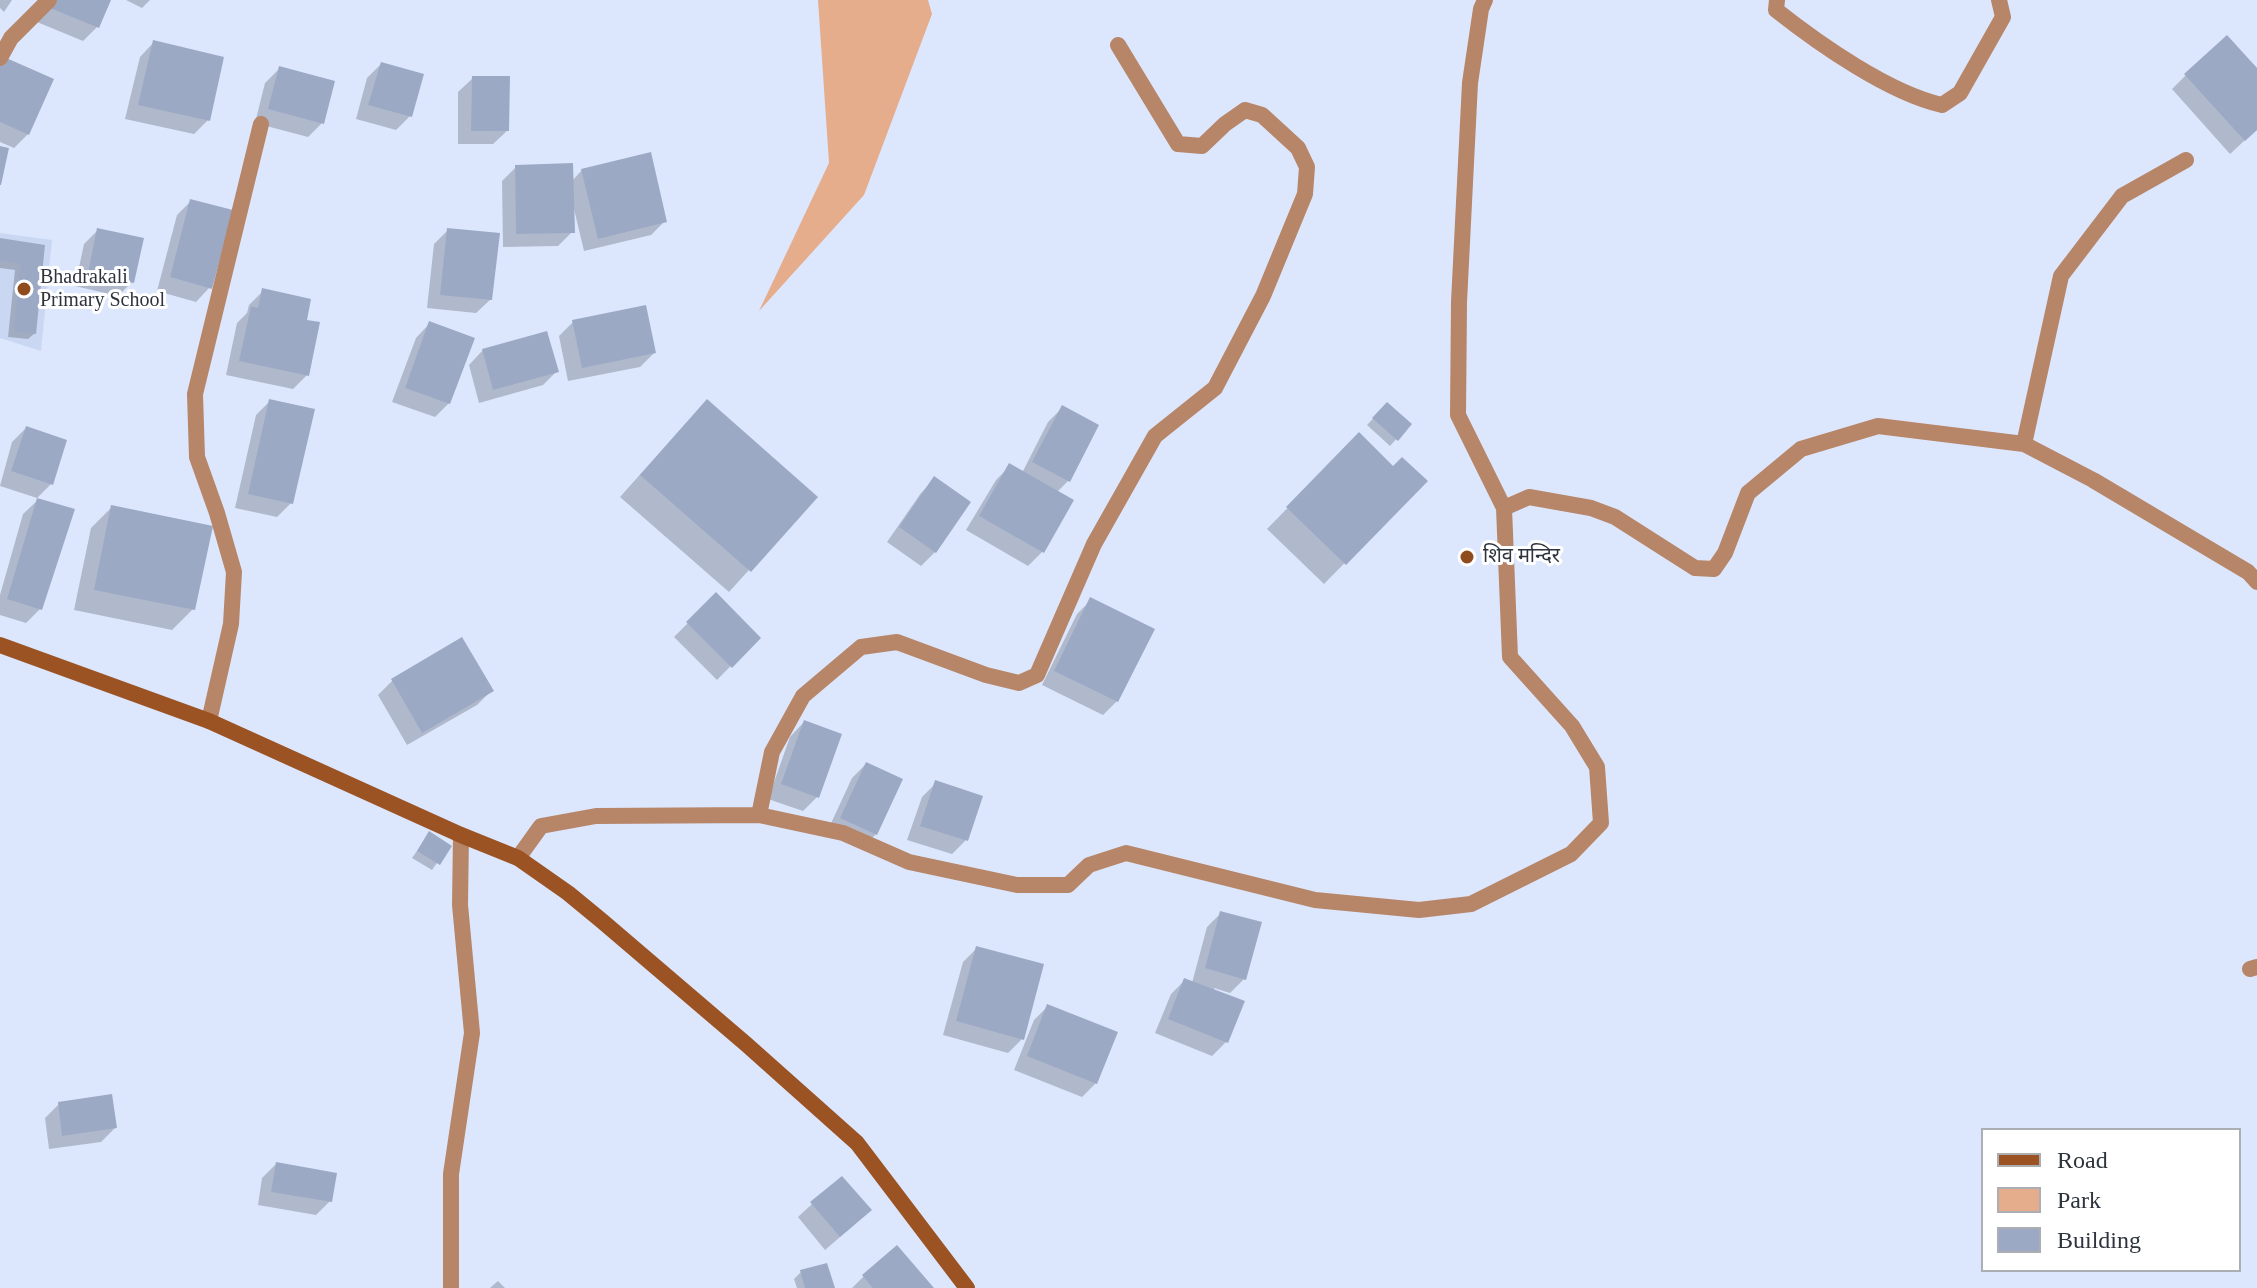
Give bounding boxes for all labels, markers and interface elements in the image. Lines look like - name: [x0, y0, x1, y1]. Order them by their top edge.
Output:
- place label: Bhadrakali Primary School: [40, 266, 165, 313]
- marker: Bhadrakali Primary School: [15, 280, 33, 298]
- place label: शिव मन्दिर: [1483, 545, 1560, 569]
- marker: शिव मन्दिर: [1458, 548, 1476, 566]
- legend: [1981, 1128, 2241, 1272]
- text: Road: [2057, 1147, 2108, 1173]
- text: Park: [2057, 1187, 2101, 1213]
- text: Building: [2057, 1227, 2141, 1253]

